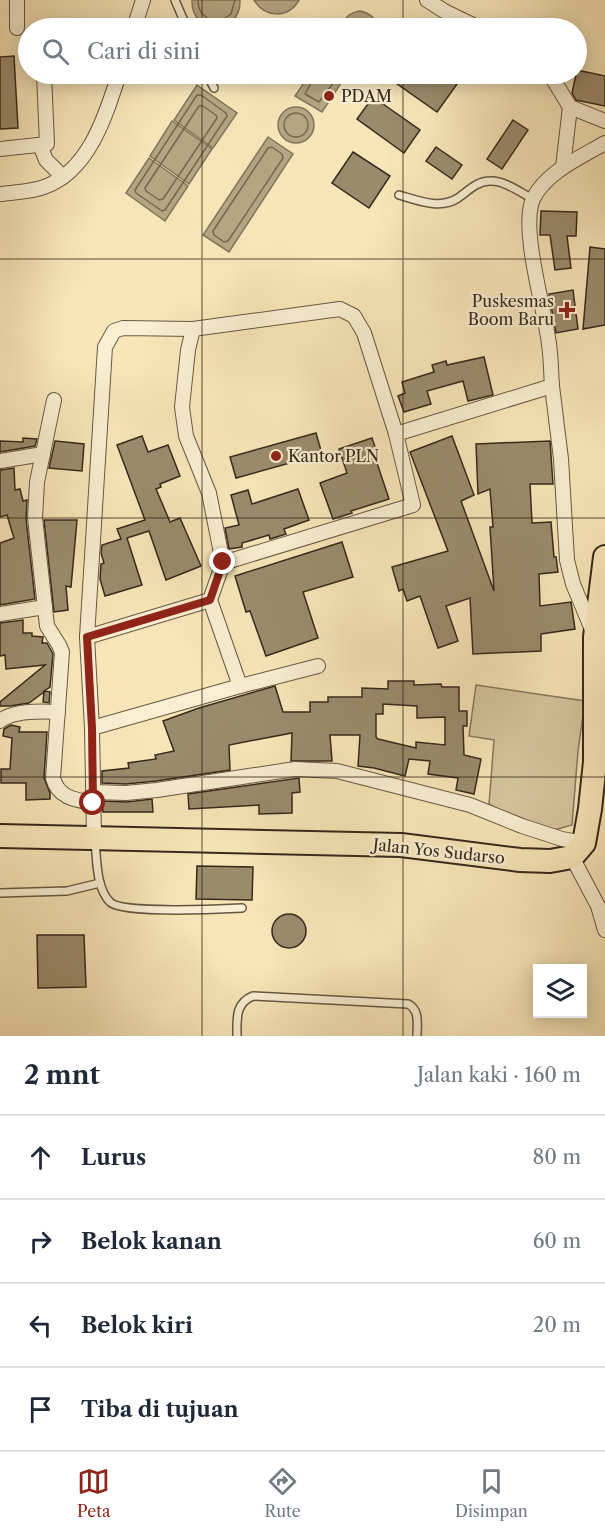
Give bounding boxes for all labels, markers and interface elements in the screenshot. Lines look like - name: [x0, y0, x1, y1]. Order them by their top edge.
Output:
- search box: [18, 18, 587, 84]
- icon: search: [39, 35, 72, 68]
- text: Cari di sini: [87, 38, 200, 65]
- place label: PDAM: [341, 86, 392, 106]
- marker: PDAM: [322, 89, 336, 103]
- place label: Puskesmas Boom Baru: [468, 291, 554, 329]
- marker: Puskesmas Boom Baru: [558, 301, 576, 319]
- place label: Kantor PLN: [288, 446, 379, 466]
- marker: Kantor PLN: [269, 449, 283, 463]
- route end: [209, 548, 235, 574]
- route start: [79, 789, 105, 815]
- street label: Jalan Yos Sudarso: [369, 834, 506, 868]
- map controls: [533, 964, 587, 1018]
- button: layers: [533, 964, 587, 1018]
- text: 2 mnt: [24, 1059, 100, 1091]
- text: Jalan kaki · 160 m: [417, 1063, 581, 1087]
- icon: ahead: [24, 1141, 57, 1174]
- text: Lurus: [81, 1144, 146, 1171]
- text: 80 m: [533, 1145, 581, 1169]
- icon: right: [24, 1225, 57, 1258]
- text: Belok kanan: [81, 1228, 222, 1255]
- text: 60 m: [533, 1229, 581, 1253]
- icon: left: [24, 1309, 57, 1342]
- text: Belok kiri: [81, 1312, 193, 1339]
- text: 20 m: [533, 1313, 581, 1337]
- icon: arrive: [24, 1393, 57, 1426]
- text: Tiba di tujuan: [81, 1396, 239, 1423]
- tab: Peta: [77, 1465, 110, 1521]
- tab: Rute: [265, 1465, 301, 1521]
- tab: Disimpan: [455, 1465, 528, 1521]

